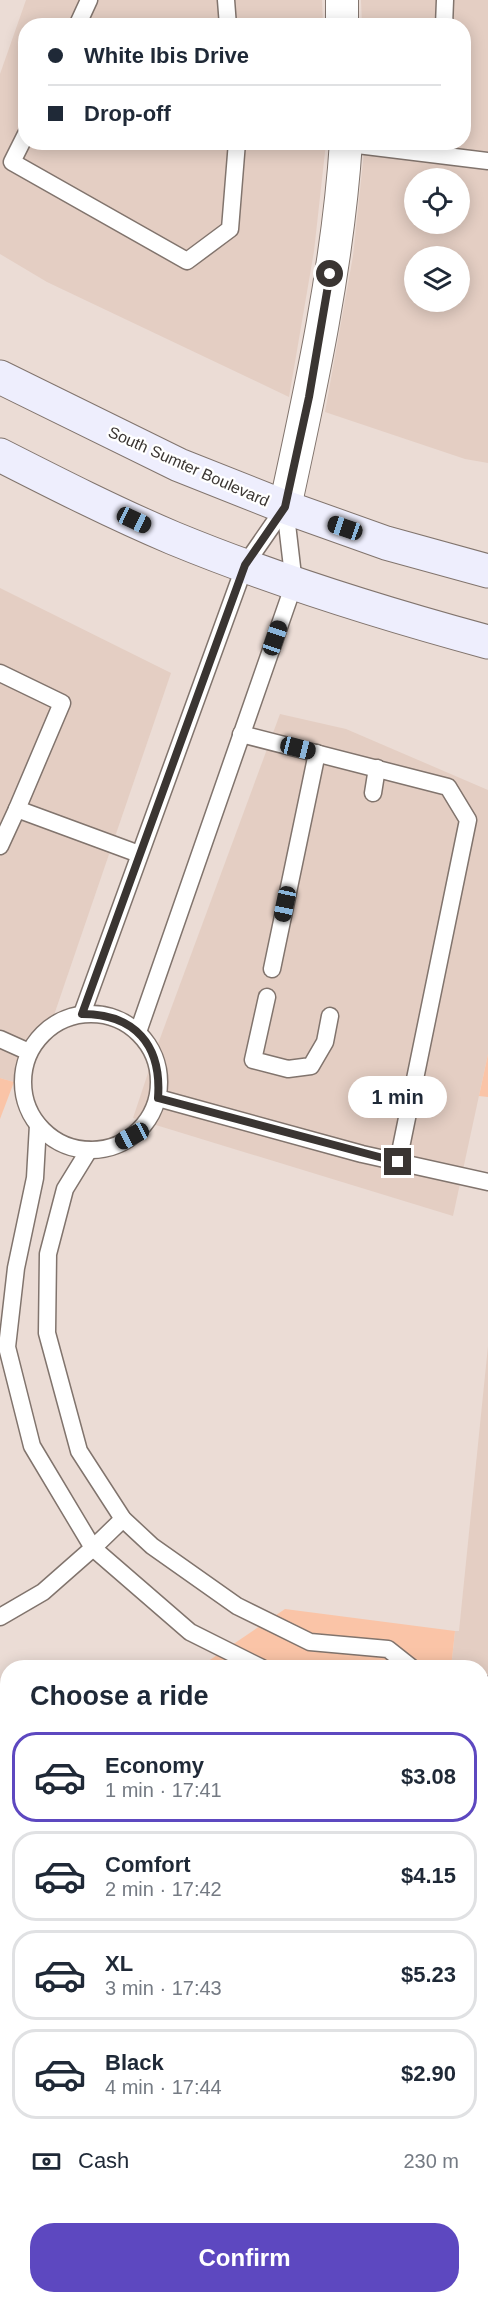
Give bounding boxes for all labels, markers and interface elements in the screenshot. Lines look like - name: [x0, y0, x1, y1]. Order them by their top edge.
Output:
- text: White Ibis Drive: [84, 43, 249, 68]
- text: Drop-off: [84, 101, 171, 126]
- map controls: [404, 168, 470, 312]
- button: locate: [404, 168, 470, 234]
- button: layers: [404, 246, 470, 312]
- route start: [316, 260, 343, 287]
- street label: South Sumter Boulevard: [106, 423, 272, 510]
- car: [114, 504, 154, 536]
- car: [325, 514, 365, 542]
- car: [261, 618, 289, 658]
- car: [278, 735, 318, 761]
- car: [272, 885, 298, 923]
- callout: 1 min: [348, 1075, 448, 1117]
- text: 1 min: [371, 1086, 424, 1108]
- car: [112, 1120, 152, 1152]
- route end: [384, 1148, 411, 1175]
- text: Choose a ride: [30, 1681, 209, 1711]
- icon: car: [33, 1750, 87, 1804]
- text: Economy: [105, 1753, 204, 1778]
- text: $3.08: [401, 1764, 456, 1789]
- text: 1 min · 17:41: [105, 1779, 222, 1801]
- icon: car: [33, 1849, 87, 1903]
- text: Comfort: [105, 1852, 191, 1877]
- text: $4.15: [401, 1863, 456, 1888]
- text: 2 min · 17:42: [105, 1878, 222, 1900]
- icon: car: [33, 1948, 87, 2002]
- text: XL: [105, 1951, 133, 1976]
- text: $5.23: [401, 1962, 456, 1987]
- text: 3 min · 17:43: [105, 1977, 222, 1999]
- icon: car: [33, 2047, 87, 2101]
- text: Black: [105, 2050, 164, 2075]
- text: $2.90: [401, 2061, 456, 2086]
- text: 4 min · 17:44: [105, 2076, 222, 2098]
- icon: cash: [30, 2145, 63, 2178]
- text: Cash: [78, 2148, 129, 2173]
- text: 230 m: [403, 2150, 459, 2172]
- button: Confirm: [30, 2223, 459, 2292]

